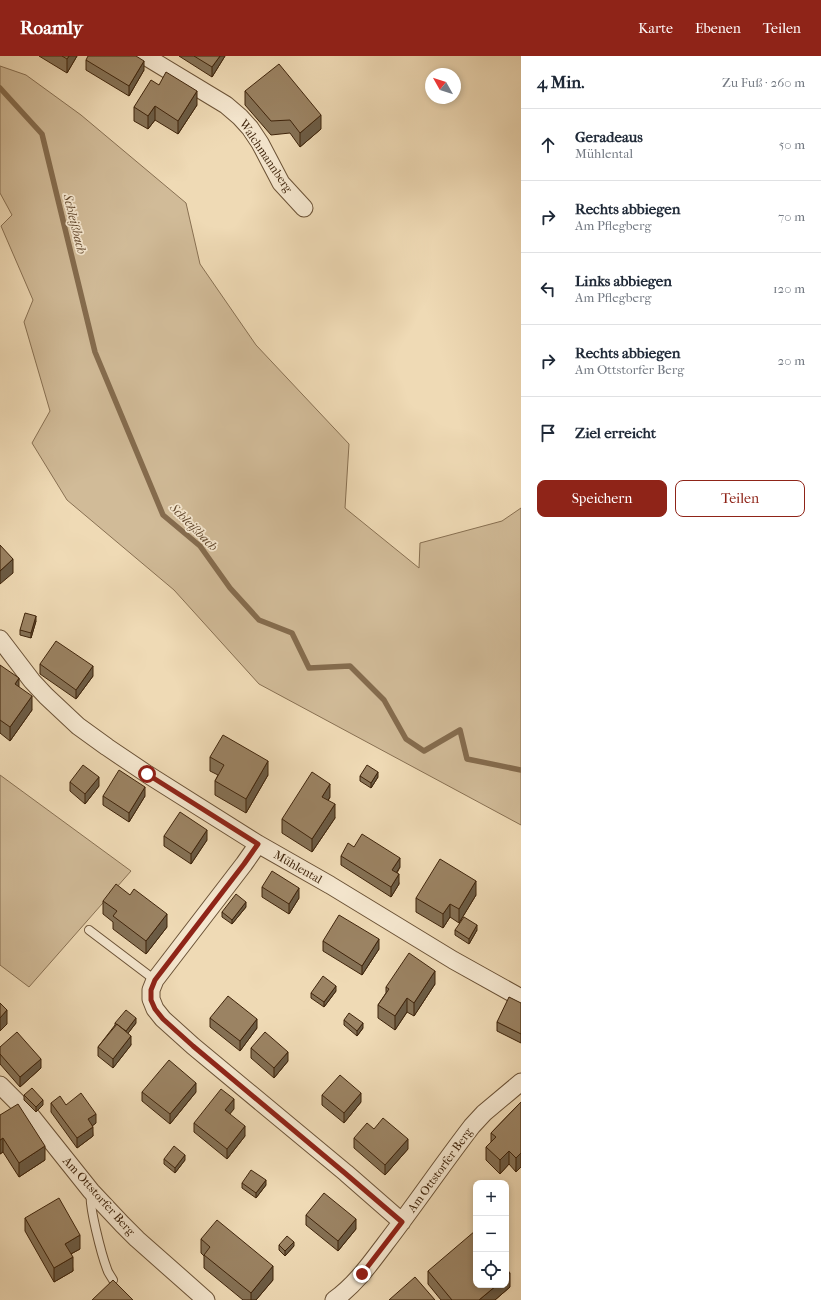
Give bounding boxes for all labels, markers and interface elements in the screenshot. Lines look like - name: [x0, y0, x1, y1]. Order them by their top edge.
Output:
- text: Roamly: [20, 17, 83, 39]
- text: Karte: [638, 20, 673, 37]
- text: Ebenen: [695, 20, 741, 37]
- text: Teilen: [763, 20, 801, 37]
- north arrow: [425, 68, 461, 104]
- text: 4 Min.: [537, 72, 584, 92]
- text: Zu Fuß · 260 m: [722, 75, 805, 90]
- street label: Walchmannberg: [236, 116, 296, 196]
- text: Geradeaus: [575, 128, 643, 146]
- icon: ahead: [537, 134, 559, 156]
- text: 50 m: [779, 137, 805, 152]
- text: Mühlental: [575, 146, 633, 161]
- water label: Schleißbach: [60, 191, 90, 256]
- text: Rechts abbiegen: [575, 200, 680, 218]
- icon: right: [537, 206, 559, 228]
- text: 70 m: [778, 209, 805, 224]
- text: Am Pflegberg: [575, 218, 651, 233]
- text: Links abbiegen: [575, 272, 672, 290]
- icon: left: [537, 278, 559, 300]
- text: 120 m: [773, 281, 805, 296]
- text: Am Pflegberg: [575, 290, 651, 305]
- text: Rechts abbiegen: [575, 344, 680, 362]
- icon: right: [537, 350, 559, 372]
- text: 20 m: [778, 353, 805, 368]
- text: Am Ottstorfer Berg: [575, 362, 684, 377]
- icon: arrive: [537, 422, 559, 444]
- text: Ziel erreicht: [575, 424, 656, 442]
- button: Speichern: [537, 480, 667, 517]
- button: Teilen: [675, 480, 805, 517]
- water label: Schleißbach: [166, 499, 221, 554]
- route start: [138, 765, 156, 783]
- street label: Mühlental: [271, 848, 325, 887]
- street label: Am Ottstorfer Berg: [404, 1125, 476, 1216]
- street label: Am Ottstorfer Berg: [59, 1153, 138, 1239]
- map controls: [473, 1180, 509, 1288]
- button: +: [473, 1180, 509, 1216]
- button: −: [473, 1216, 509, 1252]
- button: locate: [473, 1252, 509, 1288]
- route end: [353, 1265, 371, 1283]

